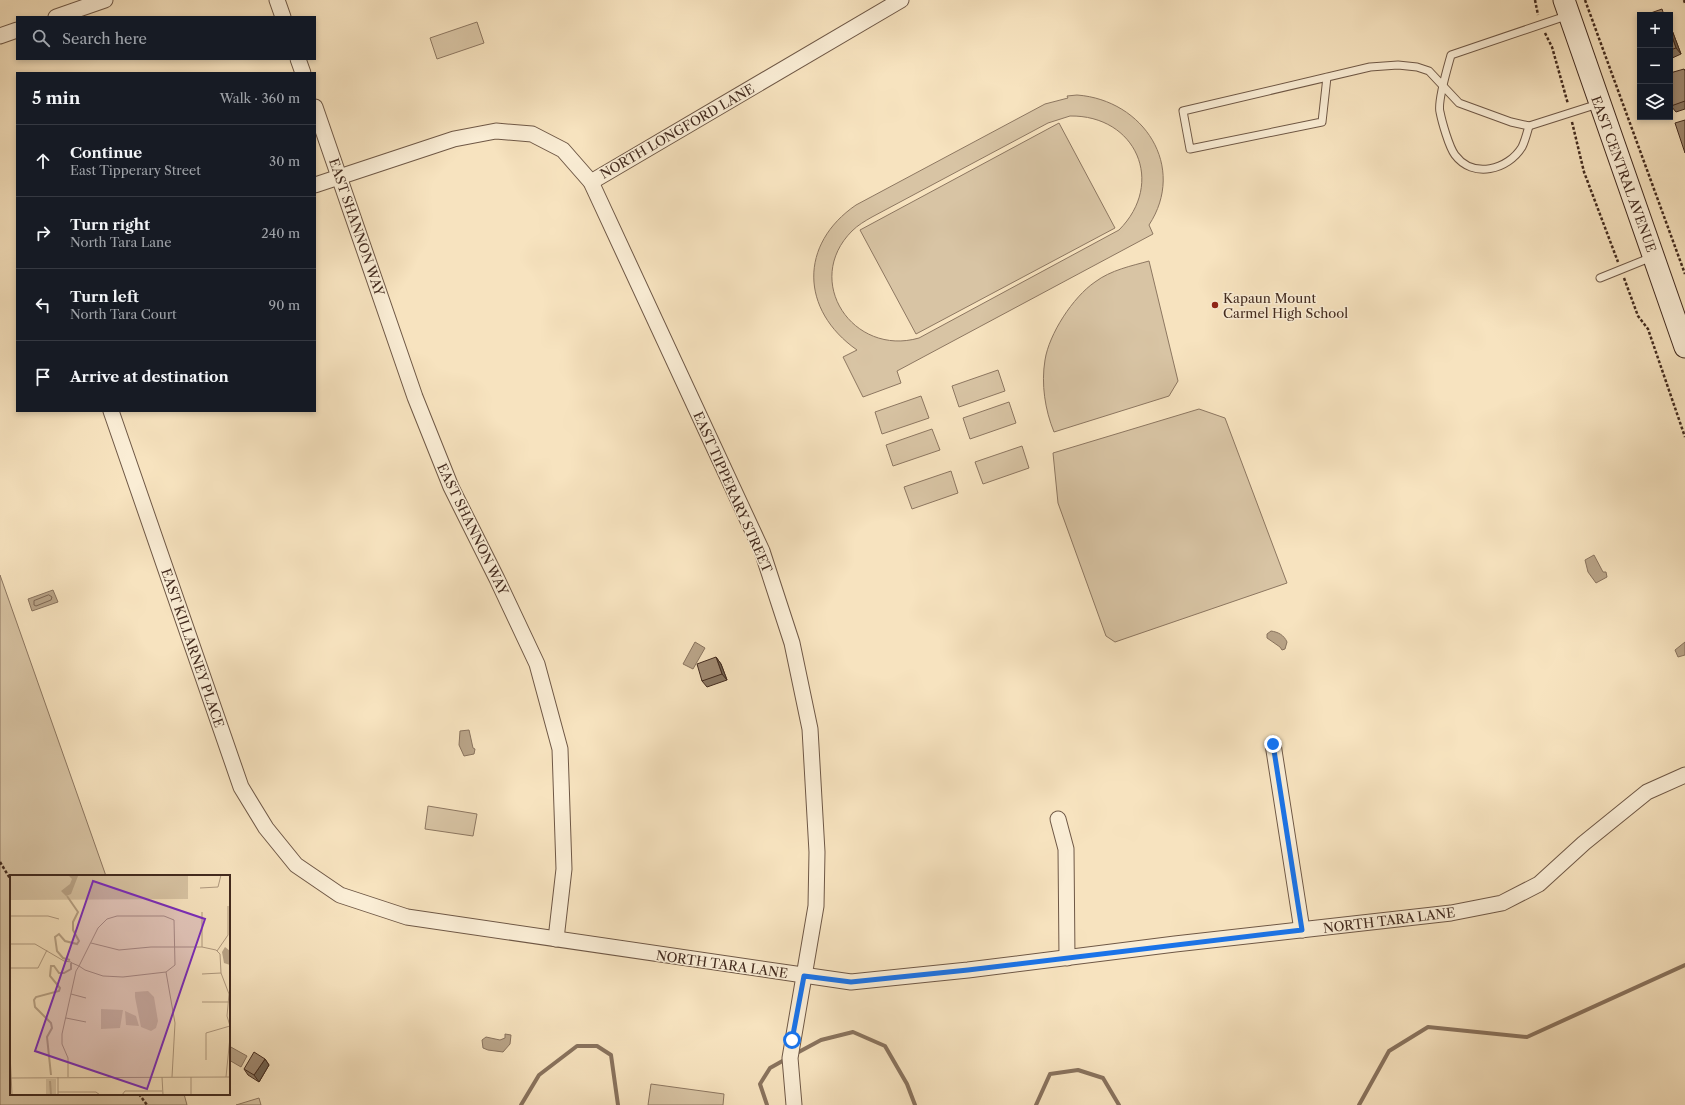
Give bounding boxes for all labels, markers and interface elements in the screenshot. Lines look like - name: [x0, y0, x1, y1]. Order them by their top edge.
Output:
- map controls: [1637, 12, 1673, 120]
- button: +: [1637, 12, 1673, 48]
- search box: [16, 16, 316, 60]
- icon: search: [30, 27, 52, 49]
- text: Search here: [62, 29, 147, 48]
- button: −: [1637, 48, 1673, 84]
- street label: NORTH LONGFORD LANE: [597, 80, 757, 182]
- button: layers: [1637, 84, 1673, 120]
- text: 5 min: [32, 88, 80, 108]
- text: Walk · 360 m: [220, 90, 300, 106]
- street label: EAST CENTRAL AVENUE: [1588, 93, 1660, 255]
- text: Continue: [70, 143, 142, 162]
- icon: ahead: [32, 150, 54, 172]
- text: 30 m: [269, 153, 300, 169]
- street label: EAST SHANNON WAY: [326, 156, 388, 299]
- text: East Tipperary Street: [70, 162, 201, 178]
- text: Turn right: [70, 215, 150, 234]
- icon: right: [32, 222, 54, 244]
- text: 240 m: [261, 225, 300, 241]
- text: North Tara Lane: [70, 234, 171, 250]
- text: Turn left: [70, 287, 139, 306]
- place label: Kapaun Mount Carmel High School: [1223, 290, 1348, 321]
- icon: left: [32, 294, 54, 316]
- text: 90 m: [269, 297, 300, 313]
- marker: Kapaun Mount Carmel High School: [1210, 300, 1220, 310]
- text: North Tara Court: [70, 306, 177, 322]
- icon: arrive: [32, 366, 54, 388]
- text: Arrive at destination: [70, 367, 229, 386]
- street label: EAST TIPPERARY STREET: [690, 409, 776, 575]
- street label: EAST SHANNON WAY: [434, 461, 512, 598]
- street label: EAST KILLARNEY PLACE: [158, 566, 228, 730]
- route end: [1264, 735, 1282, 753]
- inset map: [10, 875, 230, 1095]
- street label: NORTH TARA LANE: [1322, 904, 1456, 936]
- street label: NORTH TARA LANE: [655, 947, 789, 981]
- route start: [783, 1031, 801, 1049]

